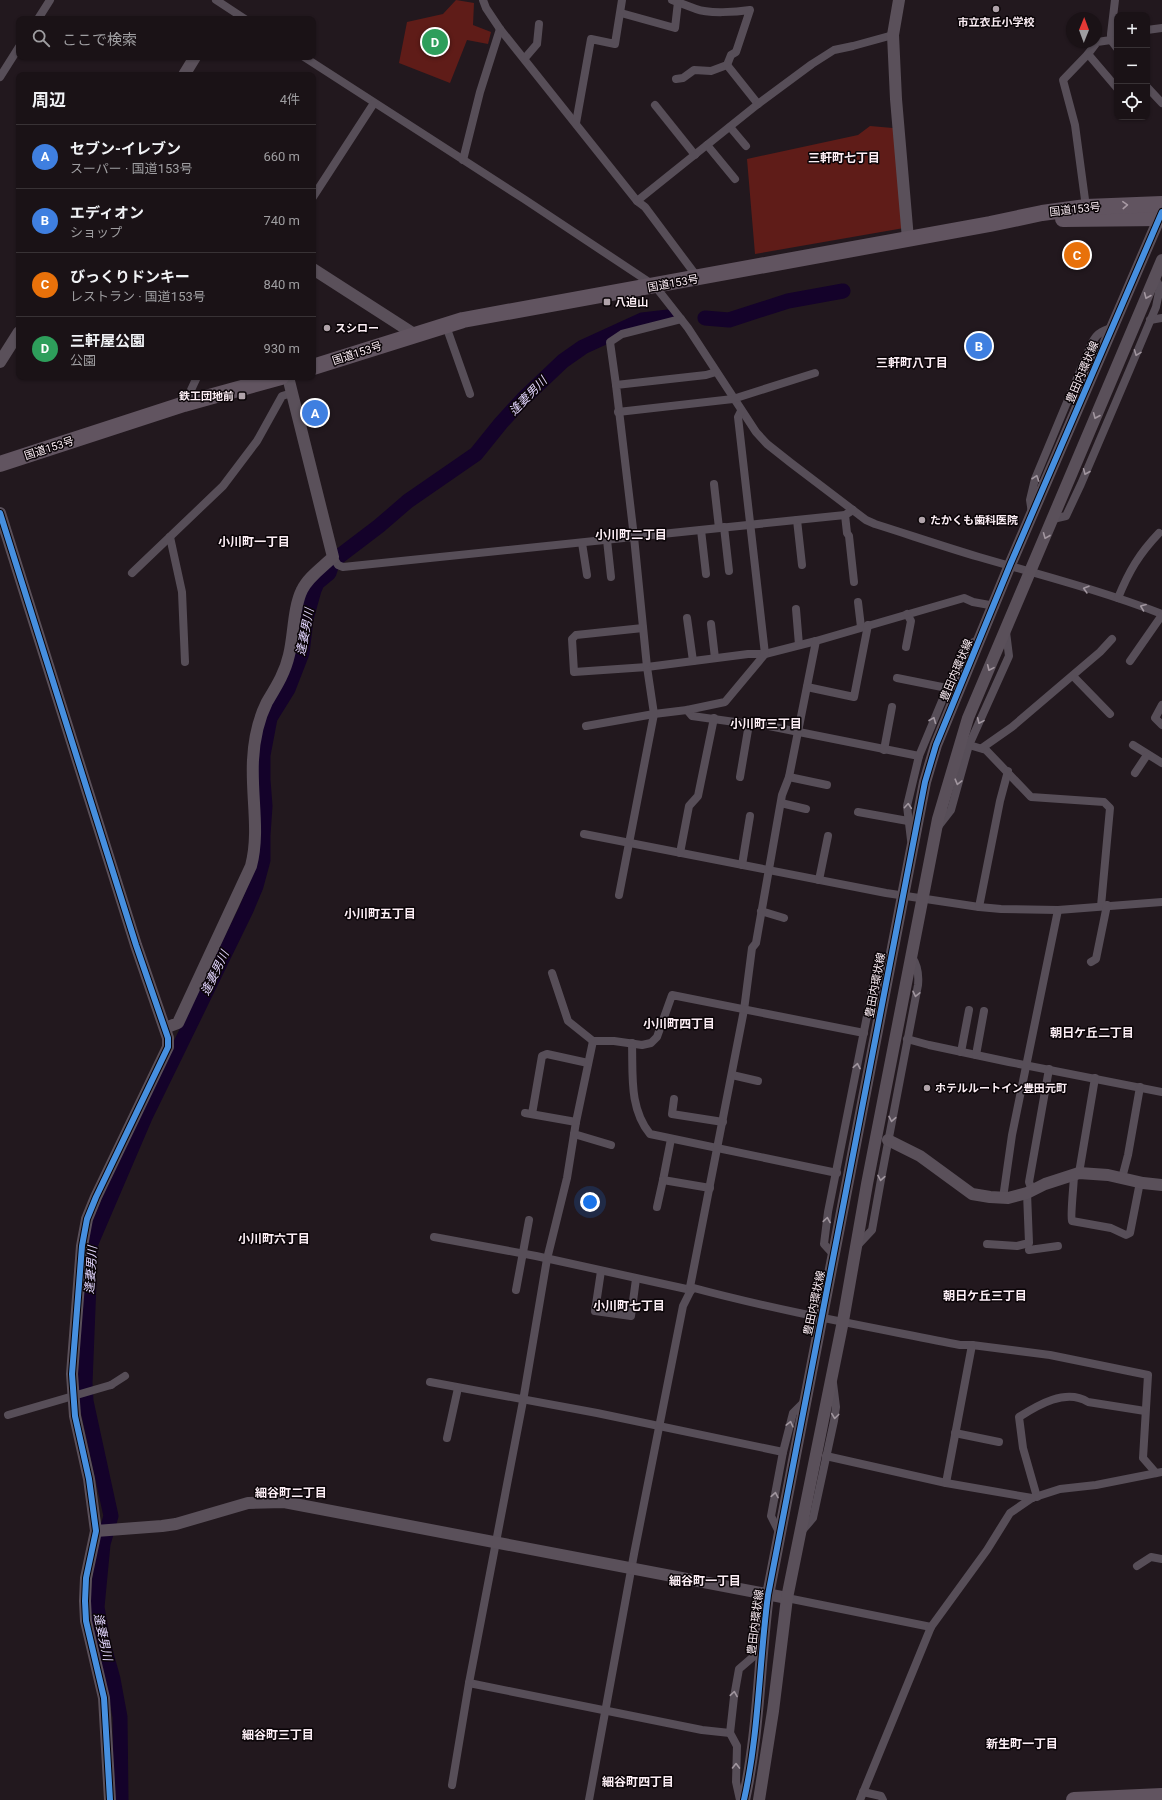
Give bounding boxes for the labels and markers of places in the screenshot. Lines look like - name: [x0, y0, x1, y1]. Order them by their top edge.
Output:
- marker: 市立衣丘小学校: [991, 4, 1001, 14]
- place label: 市立衣丘小学校: [958, 16, 1035, 29]
- pin: D: [422, 27, 448, 57]
- pin: C: [1064, 240, 1090, 270]
- place label: 八迫山: [615, 296, 648, 309]
- marker: 八迫山: [602, 297, 612, 307]
- place label: スシロー: [335, 322, 379, 335]
- marker: スシロー: [322, 323, 332, 333]
- pin: B: [966, 331, 992, 361]
- place label: 鉄工団地前: [179, 390, 234, 403]
- marker: 鉄工団地前: [237, 391, 247, 401]
- pin: A: [302, 398, 328, 428]
- place label: たかくも歯科医院: [930, 514, 1018, 527]
- marker: たかくも歯科医院: [917, 515, 927, 525]
- place label: ホテルルートイン豊田元町: [935, 1082, 1067, 1095]
- marker: ホテルルートイン豊田元町: [922, 1083, 932, 1093]

